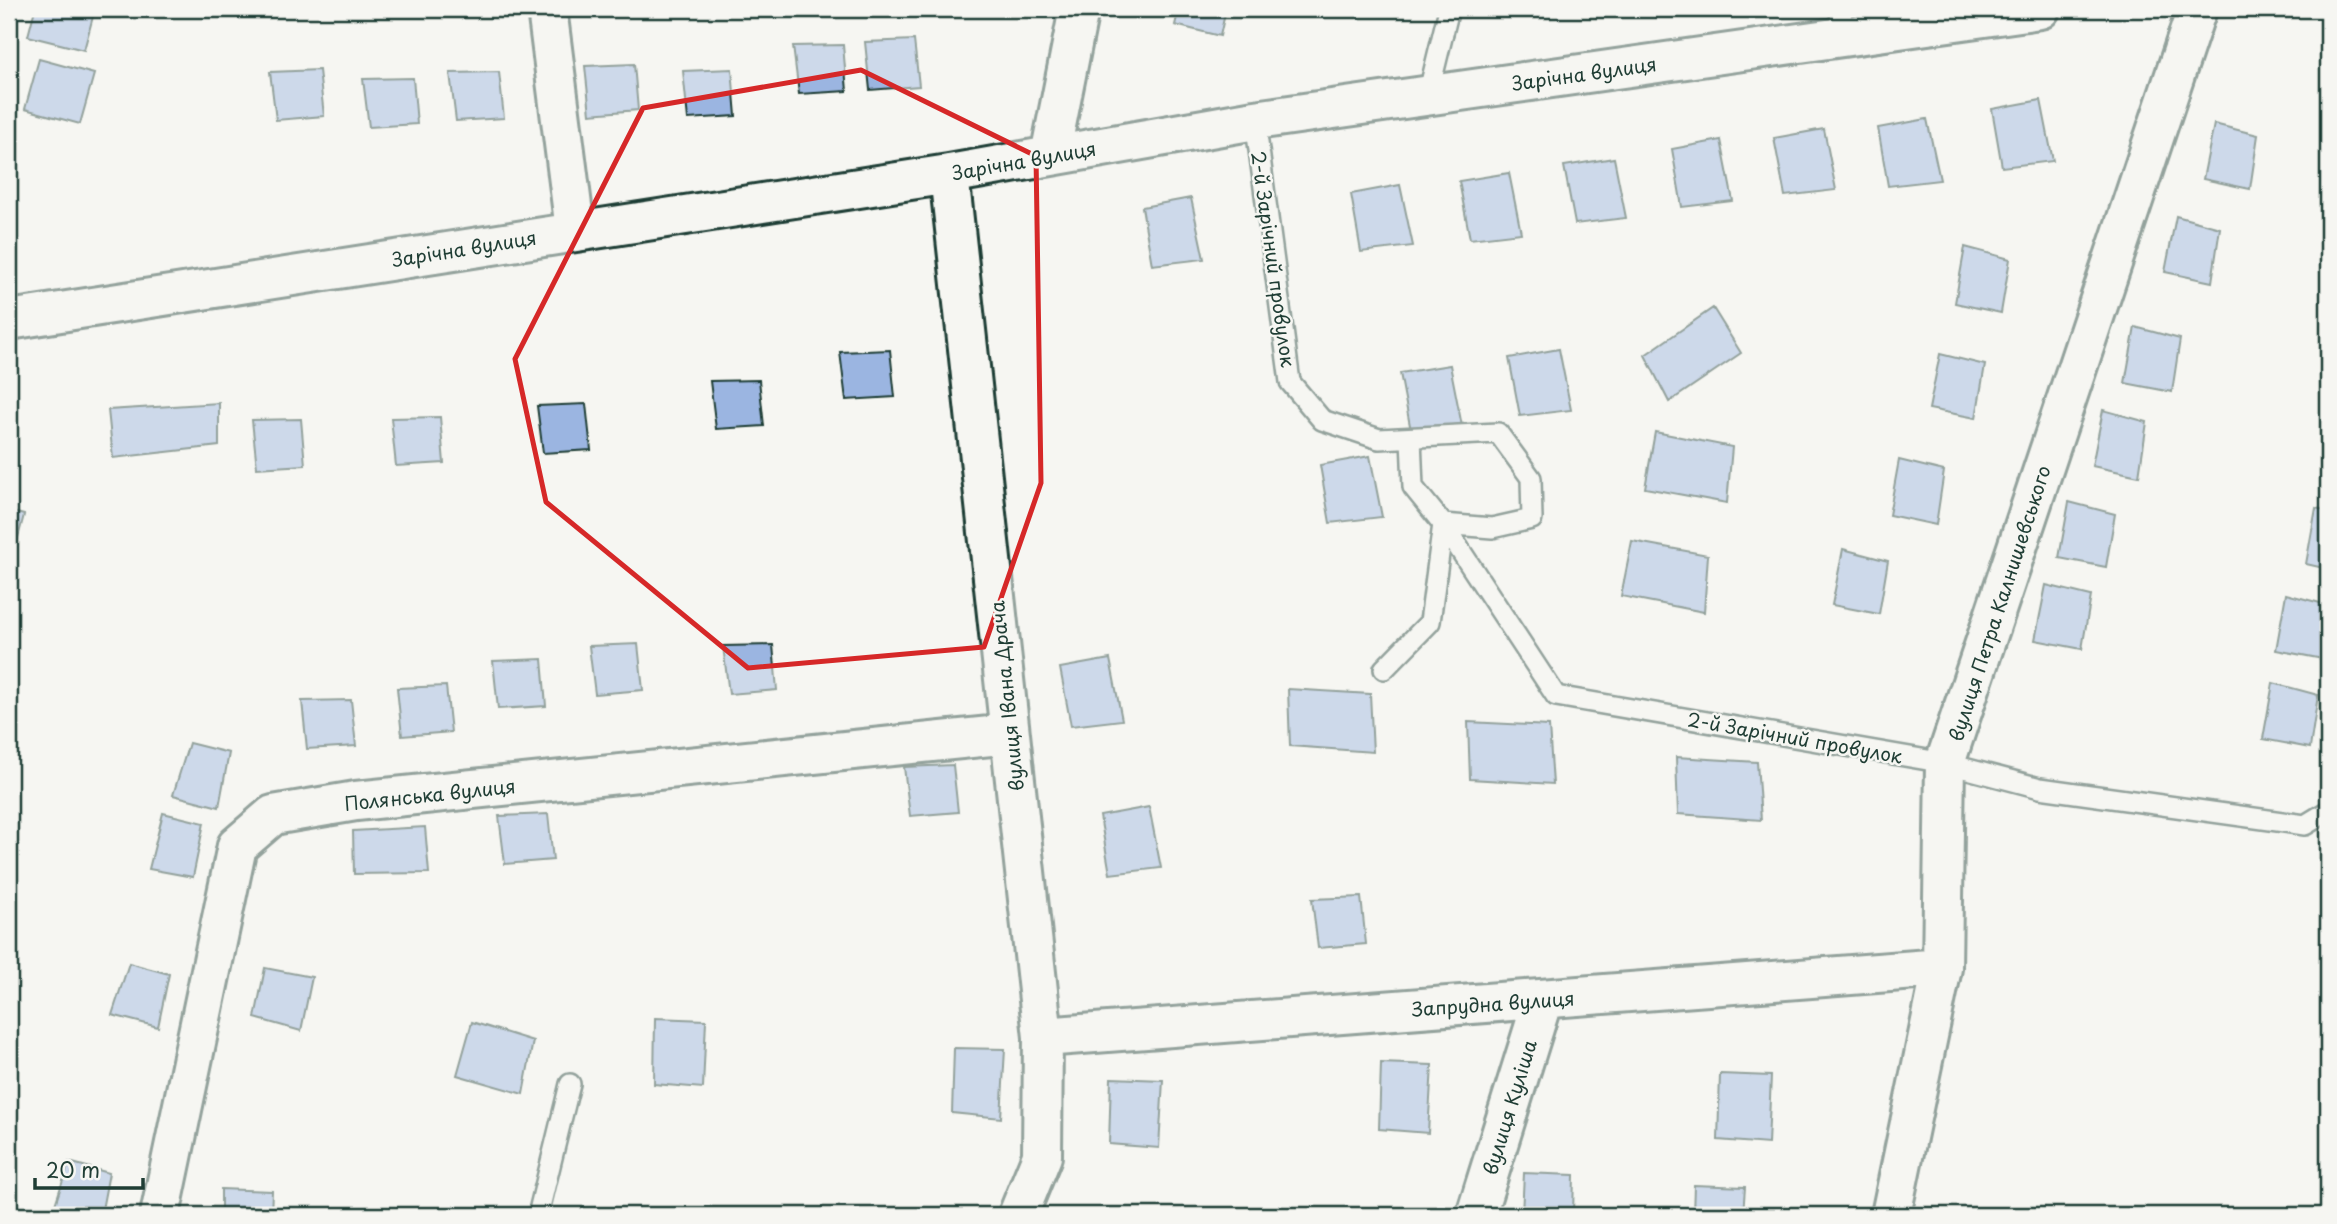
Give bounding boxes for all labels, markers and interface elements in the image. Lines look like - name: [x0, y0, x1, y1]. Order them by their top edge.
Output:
- street label: Зарічна вулиця: [1510, 49, 1658, 97]
- street label: Зарічна вулиця: [950, 134, 1098, 186]
- street label: 2-й Зарічний провулок: [1245, 149, 1303, 370]
- street label: Зарічна вулиця: [390, 223, 538, 273]
- street label: вулиця Петра Калнишевського: [1941, 461, 2057, 745]
- street label: вулиця Івана Драча: [982, 599, 1030, 793]
- street label: 2-й Зарічний провулок: [1685, 704, 1905, 770]
- street label: Полянська вулиця: [343, 771, 517, 817]
- street label: Запрудна вулиця: [1411, 983, 1575, 1023]
- street label: вулиця Куліша: [1475, 1036, 1543, 1178]
- scale bar: [35, 1147, 144, 1191]
- text: 20 m: [46, 1153, 100, 1185]

